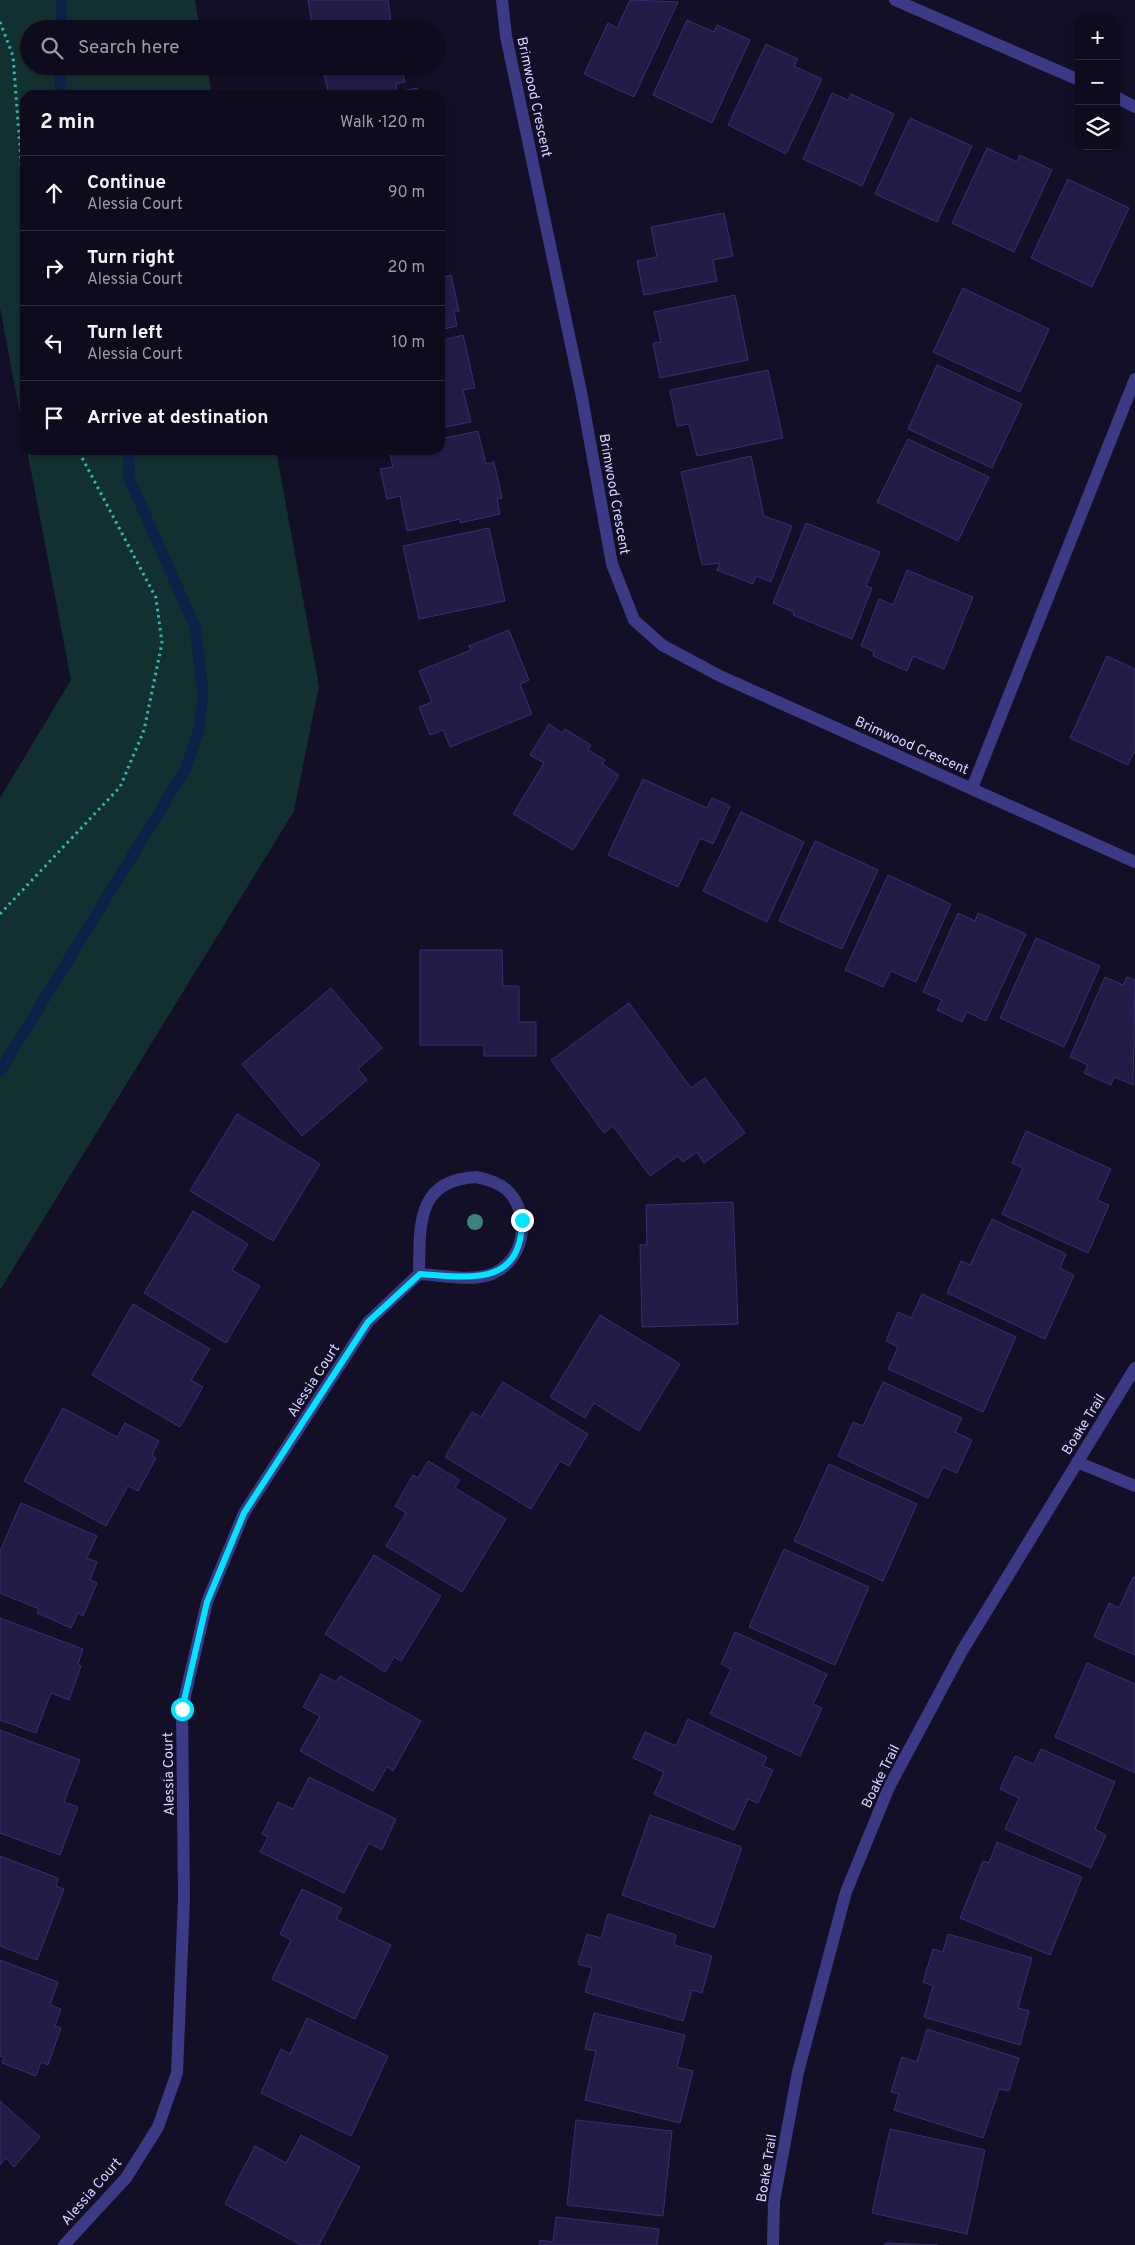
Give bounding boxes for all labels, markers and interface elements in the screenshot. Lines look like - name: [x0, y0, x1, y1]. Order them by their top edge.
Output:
- map controls: [1075, 15, 1120, 150]
- button: +: [1075, 15, 1120, 60]
- search box: [20, 20, 445, 75]
- icon: search: [38, 34, 66, 62]
- text: Search here: [78, 36, 180, 60]
- street label: Brimwood Crescent: [512, 36, 555, 159]
- button: −: [1075, 60, 1120, 105]
- button: layers: [1075, 105, 1120, 150]
- text: 2 min: [40, 109, 95, 136]
- text: Walk · 120 m: [340, 113, 425, 133]
- text: Continue: [87, 171, 166, 195]
- icon: ahead: [40, 179, 68, 207]
- text: 90 m: [388, 183, 425, 203]
- text: Alessia Court: [87, 195, 183, 215]
- text: Turn right: [87, 246, 175, 270]
- icon: right: [40, 254, 68, 282]
- text: 20 m: [388, 258, 425, 278]
- text: Alessia Court: [87, 270, 183, 290]
- text: Turn left: [87, 321, 163, 345]
- icon: left: [40, 329, 68, 357]
- text: 10 m: [391, 333, 425, 353]
- text: Alessia Court: [87, 345, 183, 365]
- icon: arrive: [40, 404, 68, 432]
- text: Arrive at destination: [87, 406, 268, 430]
- street label: Brimwood Crescent: [595, 432, 633, 556]
- street label: Brimwood Crescent: [852, 714, 971, 779]
- route end: [511, 1209, 534, 1232]
- street label: Alessia Court: [284, 1341, 344, 1421]
- street label: Boake Trail: [1059, 1391, 1110, 1458]
- route start: [171, 1698, 194, 1721]
- street label: Alessia Court: [160, 1732, 179, 1816]
- street label: Boake Trail: [859, 1742, 904, 1811]
- street label: Boake Trail: [754, 2133, 781, 2203]
- street label: Alessia Court: [58, 2155, 126, 2229]

